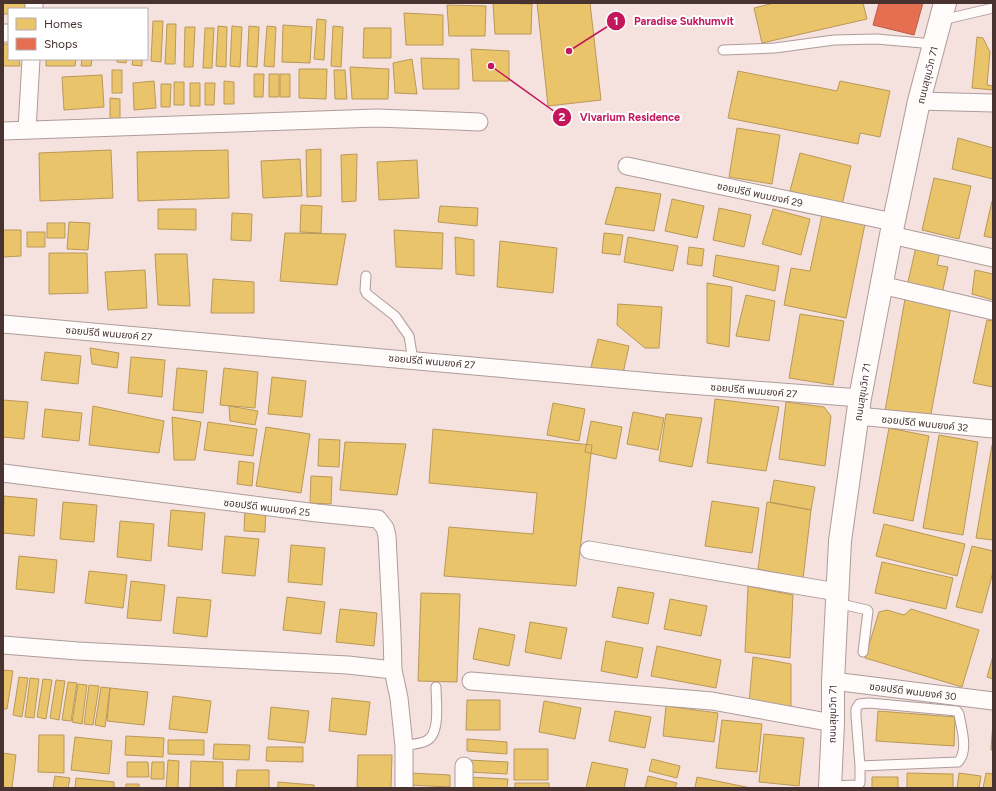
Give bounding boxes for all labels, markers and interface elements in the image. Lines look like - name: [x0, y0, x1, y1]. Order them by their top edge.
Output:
- legend: [8, 8, 148, 60]
- callout: Paradise Sukhumvit: [606, 9, 742, 32]
- text: 1: [613, 14, 619, 28]
- text: Paradise Sukhumvit: [634, 15, 735, 28]
- text: Homes: [44, 17, 83, 31]
- text: Shops: [44, 37, 78, 51]
- street label: ถนนสุขุมวิท 71: [914, 45, 941, 105]
- callout: Vivarium Residence: [552, 105, 688, 128]
- text: 2: [559, 110, 566, 124]
- text: Vivarium Residence: [580, 111, 680, 124]
- street label: ซอยปรีดี พนมยงค์ 29: [716, 179, 804, 210]
- street label: ซอยปรีดี พนมยงค์ 27: [65, 323, 153, 344]
- street label: ซอยปรีดี พนมยงค์ 27: [388, 351, 476, 372]
- street label: ถนนสุขุมวิท 71: [851, 362, 873, 422]
- street label: ซอยปรีดี พนมยงค์ 27: [710, 380, 798, 401]
- street label: ซอยปรีดี พนมยงค์ 32: [881, 412, 969, 435]
- street label: ซอยปรีดี พนมยงค์ 25: [223, 496, 311, 519]
- street label: ซอยปรีดี พนมยงค์ 30: [869, 680, 957, 703]
- street label: ถนนสุขุมวิท 71: [825, 685, 840, 743]

